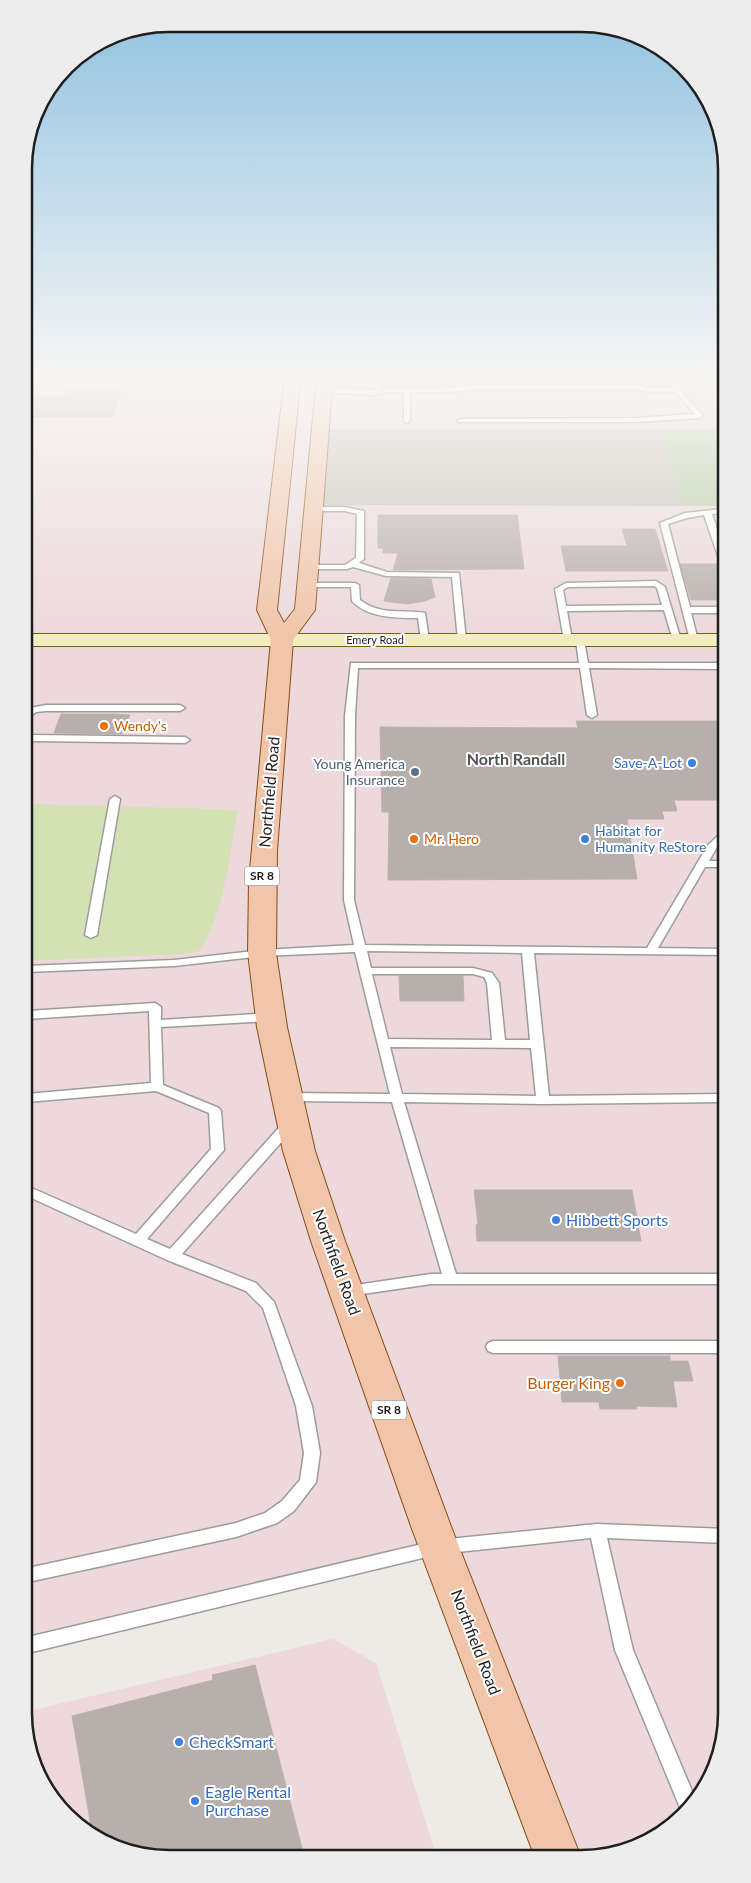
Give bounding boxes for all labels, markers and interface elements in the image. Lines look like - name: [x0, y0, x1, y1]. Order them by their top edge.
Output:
- street label: Emery Road: [346, 633, 404, 646]
- place label: Wendy's: [114, 717, 167, 734]
- marker: Wendy's: [98, 720, 110, 732]
- street label: Northfield Road: [254, 736, 283, 848]
- district label: North Randall: [467, 749, 565, 768]
- place label: Save-A-Lot: [614, 754, 682, 771]
- place label: Young America Insurance: [313, 755, 405, 788]
- marker: Save-A-Lot: [686, 757, 698, 769]
- marker: Young America Insurance: [409, 766, 421, 778]
- place label: Habitat for Humanity ReStore: [595, 822, 706, 855]
- place label: Mr. Hero: [424, 830, 479, 847]
- marker: Mr. Hero: [408, 833, 420, 845]
- marker: Habitat for Humanity ReStore: [579, 833, 591, 845]
- road number: SR 8: [244, 866, 280, 886]
- street label: Northfield Road: [310, 1206, 365, 1317]
- place label: Hibbett Sports: [566, 1210, 668, 1229]
- marker: Hibbett Sports: [550, 1214, 562, 1226]
- place label: Burger King: [527, 1373, 610, 1392]
- marker: Burger King: [614, 1377, 626, 1389]
- road number: SR 8: [372, 1400, 406, 1420]
- street label: Northfield Road: [448, 1586, 505, 1697]
- place label: CheckSmart: [189, 1732, 274, 1751]
- marker: CheckSmart: [173, 1736, 185, 1748]
- place label: Eagle Rental Purchase: [205, 1782, 291, 1819]
- marker: Eagle Rental Purchase: [189, 1795, 201, 1807]

